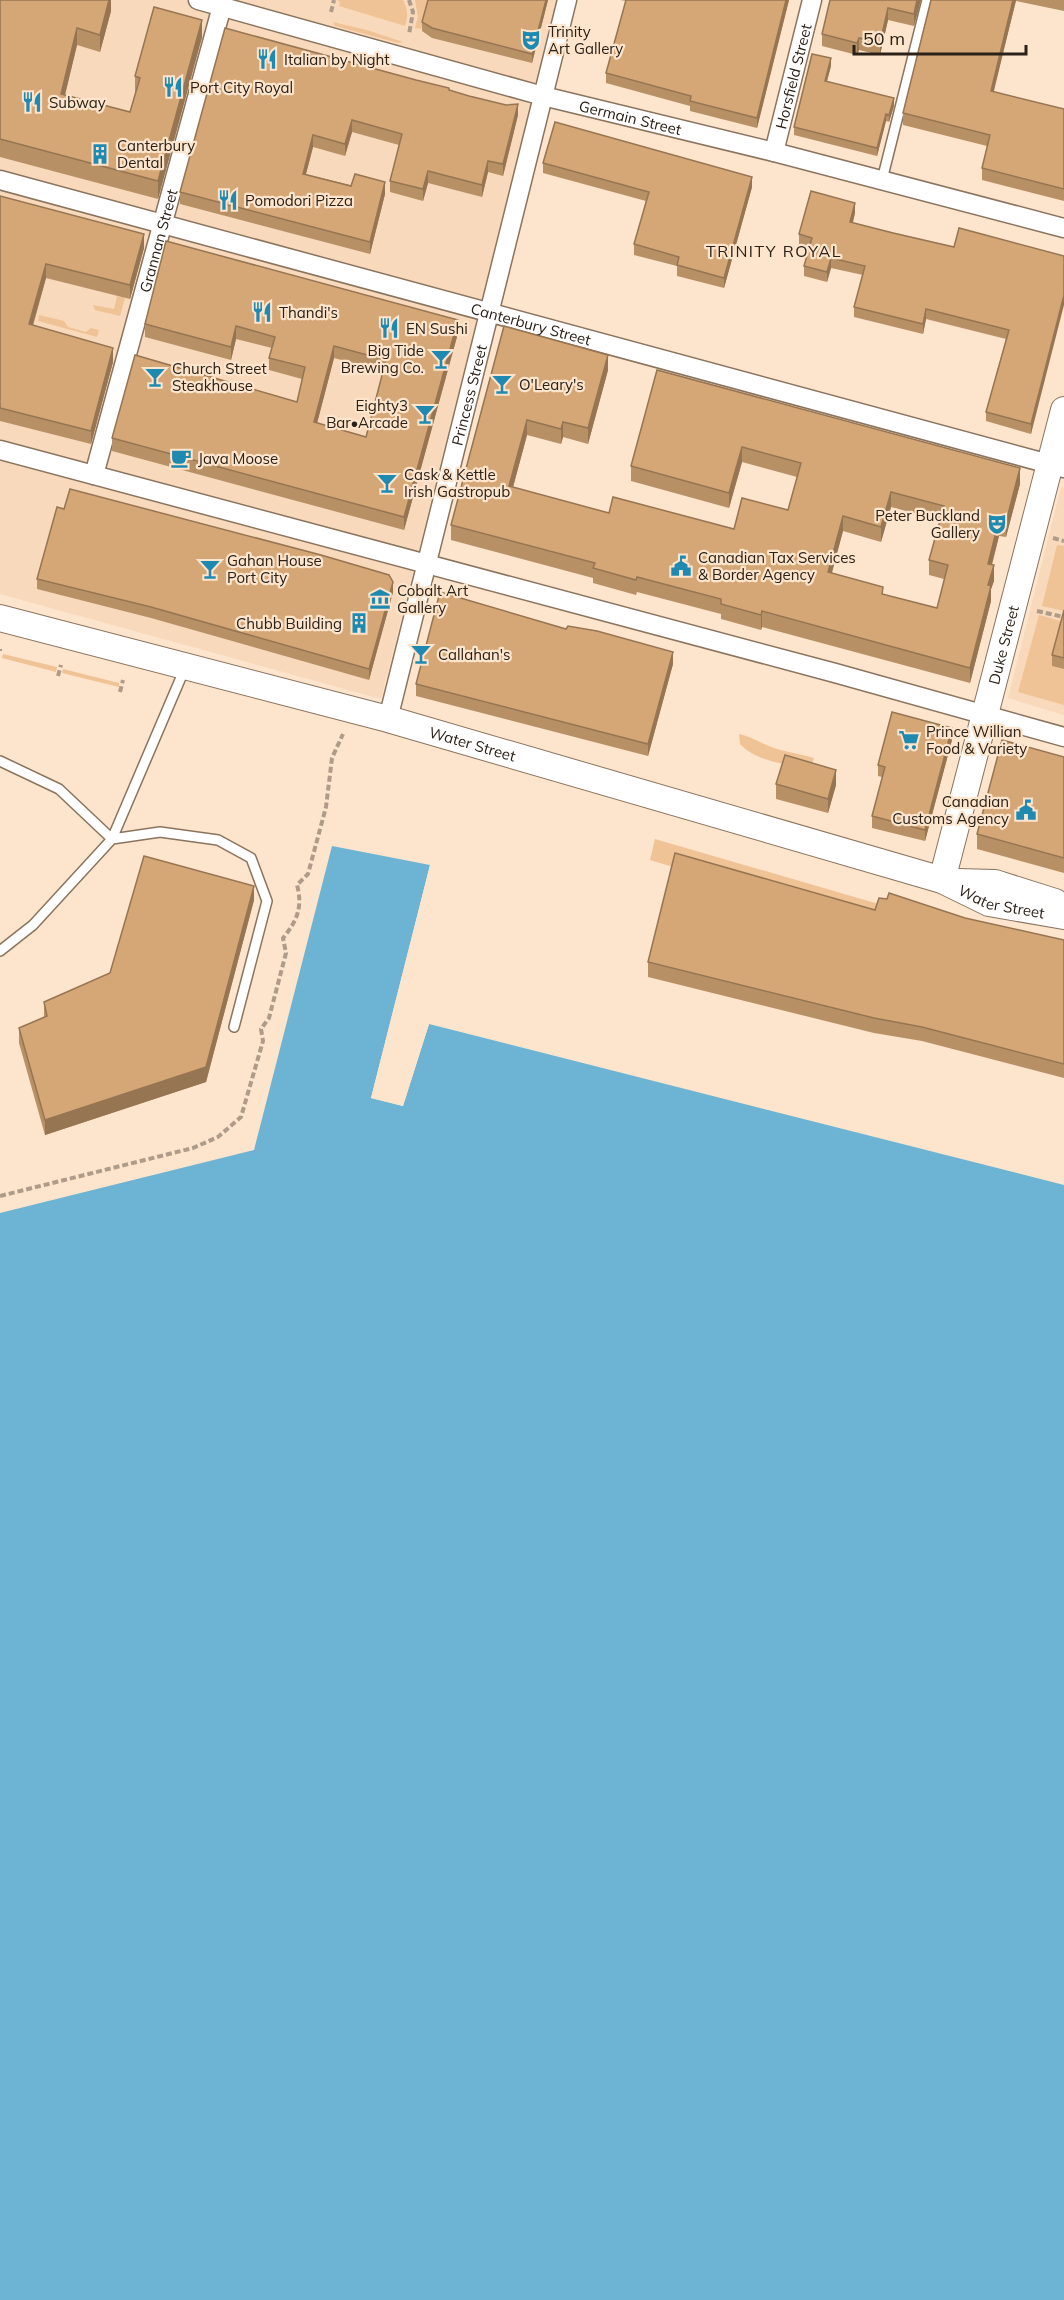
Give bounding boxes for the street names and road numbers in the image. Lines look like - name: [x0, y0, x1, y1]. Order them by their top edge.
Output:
- street label: Horsfield Street: [771, 22, 815, 131]
- street label: Germain Street: [577, 96, 683, 139]
- street label: Grannan Street: [135, 187, 181, 294]
- street label: Canterbury Street: [469, 298, 593, 349]
- street label: Princess Street: [447, 342, 490, 447]
- street label: Duke Street: [984, 603, 1022, 686]
- street label: Water Street: [427, 722, 518, 765]
- street label: Water Street: [955, 880, 1046, 922]

